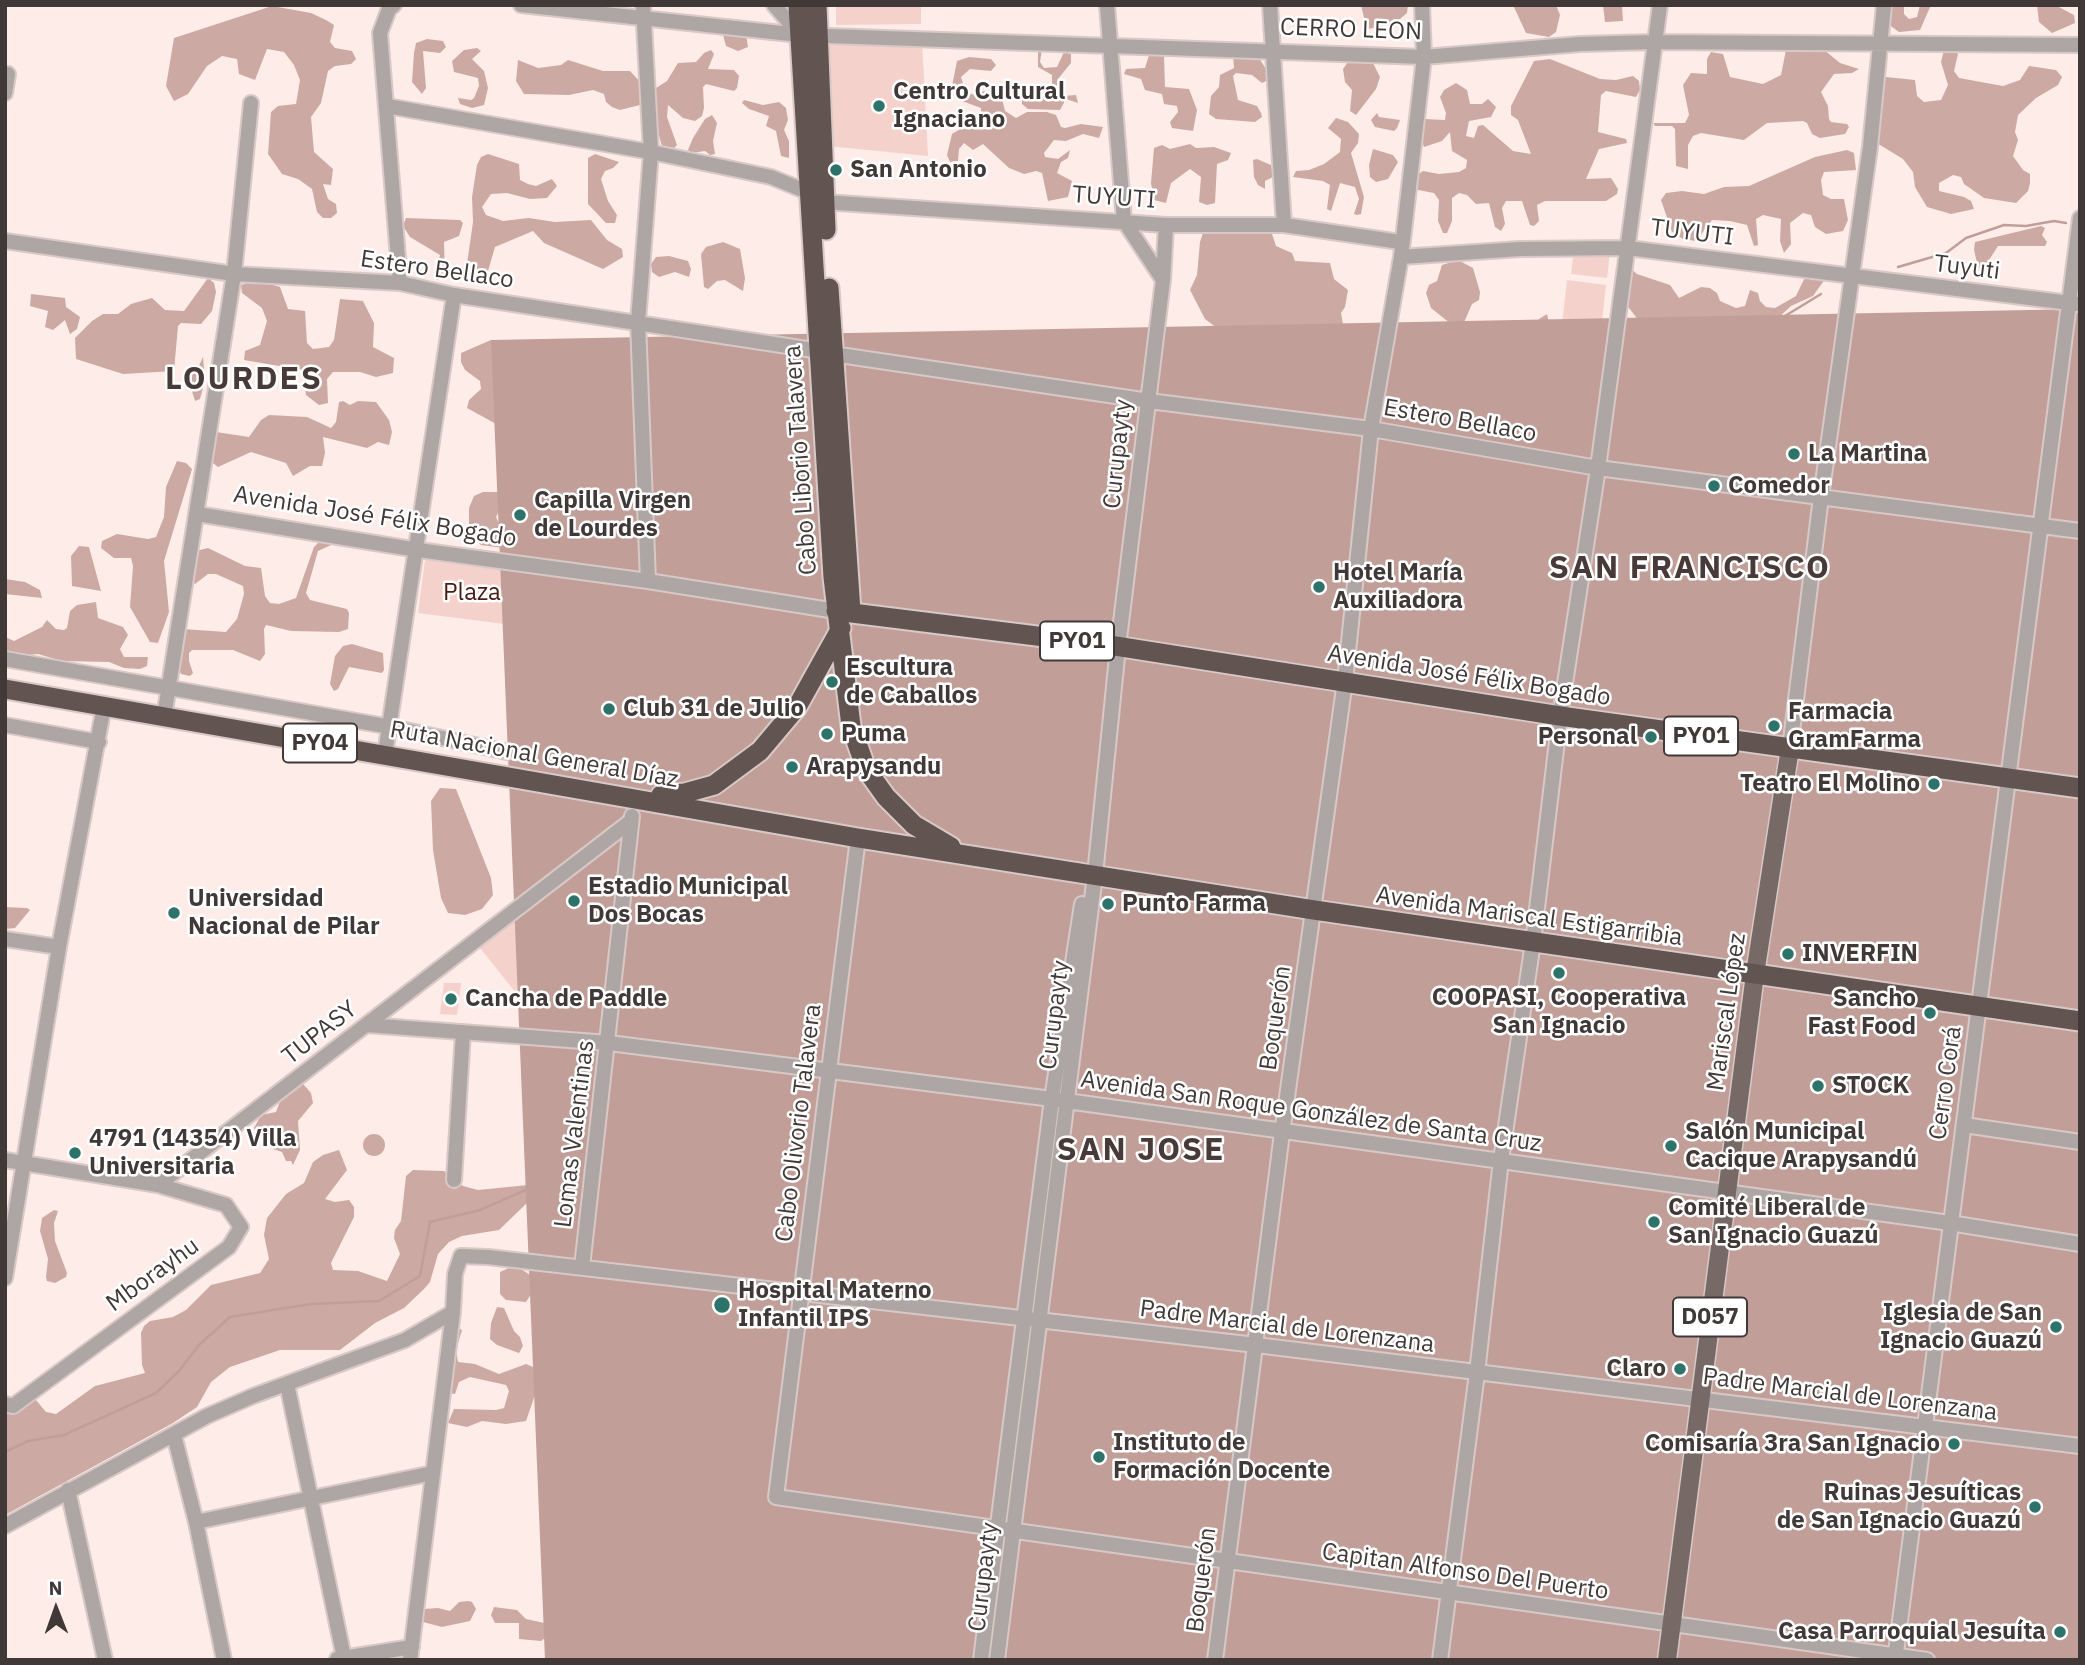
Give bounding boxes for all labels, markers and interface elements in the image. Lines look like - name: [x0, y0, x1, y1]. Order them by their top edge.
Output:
- street label: CERRO LEON: [1280, 13, 1422, 47]
- place label: Centro Cultural Ignaciano: [893, 78, 1065, 134]
- marker: Centro Cultural Ignaciano: [871, 98, 887, 114]
- place label: San Antonio: [850, 156, 987, 184]
- marker: San Antonio: [828, 162, 844, 178]
- street label: TUYUTI: [1071, 181, 1157, 215]
- street label: TUYUTI: [1649, 214, 1735, 252]
- street label: Estero Bellaco: [358, 245, 516, 295]
- street label: Tuyuti: [1932, 250, 2002, 286]
- street label: Cabo Liborio Talavera: [779, 344, 823, 576]
- district label: LOURDES: [166, 361, 322, 399]
- street label: Estero Bellaco: [1381, 393, 1539, 449]
- street label: Curupayty: [1098, 398, 1138, 510]
- place label: La Martina: [1808, 440, 1927, 468]
- marker: La Martina: [1786, 446, 1802, 462]
- place label: Comedor: [1728, 472, 1830, 500]
- marker: Comedor: [1706, 478, 1722, 494]
- street label: Avenida José Félix Bogado: [231, 480, 519, 554]
- place label: Capilla Virgen de Lourdes: [534, 487, 691, 543]
- marker: Capilla Virgen de Lourdes: [512, 507, 528, 523]
- district label: SAN FRANCISCO: [1551, 550, 1829, 588]
- place label: Hotel María Auxiliadora: [1333, 559, 1463, 615]
- park label: Plaza: [443, 579, 501, 607]
- marker: Hotel María Auxiliadora: [1311, 579, 1327, 595]
- road number: PY01: [1040, 622, 1114, 660]
- street label: Avenida José Félix Bogado: [1325, 639, 1613, 713]
- place label: Escultura de Caballos: [846, 654, 977, 710]
- marker: Escultura de Caballos: [824, 674, 840, 690]
- place label: Club 31 de Julio: [623, 695, 804, 723]
- place label: Farmacia GramFarma: [1788, 698, 1921, 754]
- marker: Club 31 de Julio: [601, 701, 617, 717]
- street label: Ruta Nacional General Díaz: [388, 715, 680, 795]
- road number: PY01: [1664, 716, 1738, 756]
- marker: Farmacia GramFarma: [1766, 718, 1782, 734]
- place label: Puma: [841, 720, 906, 748]
- road number: PY04: [283, 723, 357, 762]
- place label: Personal: [1538, 723, 1637, 751]
- marker: Puma: [819, 726, 835, 742]
- marker: Personal: [1643, 729, 1659, 745]
- place label: Arapysandu: [806, 753, 941, 781]
- marker: Arapysandu: [784, 759, 800, 775]
- place label: Teatro El Molino: [1740, 770, 1920, 798]
- marker: Teatro El Molino: [1926, 776, 1942, 792]
- place label: Estadio Municipal Dos Bocas: [588, 873, 788, 929]
- street label: Avenida Mariscal Estigarribia: [1374, 881, 1684, 953]
- place label: Universidad Nacional de Pilar: [188, 885, 380, 941]
- place label: Punto Farma: [1122, 890, 1266, 918]
- marker: Estadio Municipal Dos Bocas: [566, 893, 582, 909]
- marker: Punto Farma: [1100, 896, 1116, 912]
- marker: Universidad Nacional de Pilar: [166, 905, 182, 921]
- street label: Mariscal López: [1702, 931, 1752, 1093]
- place label: INVERFIN: [1802, 940, 1918, 968]
- marker: INVERFIN: [1780, 946, 1796, 962]
- street label: Curupayty: [1034, 959, 1076, 1071]
- street label: Boquerón: [1254, 964, 1298, 1072]
- marker: COOPASI, Cooperativa San Ignacio: [1551, 965, 1567, 981]
- place label: COOPASI, Cooperativa San Ignacio: [1432, 984, 1686, 1040]
- place label: Cancha de Paddle: [465, 985, 667, 1013]
- place label: Sancho Fast Food: [1808, 985, 1916, 1041]
- marker: Cancha de Paddle: [443, 991, 459, 1007]
- street label: TUPASY: [277, 995, 363, 1071]
- street label: Cabo Olivorio Talavera: [770, 1002, 828, 1244]
- marker: Sancho Fast Food: [1922, 1005, 1938, 1021]
- street label: Cerro Corá: [1924, 1024, 1968, 1142]
- street label: Lomas Valentinas: [549, 1038, 601, 1230]
- street label: Avenida San Roque González de Santa Cruz: [1079, 1065, 1543, 1159]
- place label: STOCK: [1832, 1072, 1909, 1100]
- marker: STOCK: [1810, 1078, 1826, 1094]
- place label: Salón Municipal Cacique Arapysandú: [1685, 1118, 1917, 1174]
- place label: 4791 (14354) Villa Universitaria: [89, 1125, 297, 1181]
- district label: SAN JOSE: [1058, 1132, 1224, 1170]
- marker: Salón Municipal Cacique Arapysandú: [1663, 1138, 1679, 1154]
- marker: 4791 (14354) Villa Universitaria: [67, 1145, 83, 1161]
- place label: Comité Liberal de San Ignacio Guazú: [1668, 1194, 1879, 1250]
- marker: Comité Liberal de San Ignacio Guazú: [1646, 1214, 1662, 1230]
- street label: Mborayhu: [101, 1232, 205, 1318]
- place label: Hospital Materno Infantil IPS: [738, 1277, 932, 1333]
- marker: Hospital Materno Infantil IPS: [712, 1295, 732, 1315]
- street label: Padre Marcial de Lorenzana: [1138, 1295, 1436, 1359]
- road number: D057: [1673, 1298, 1747, 1336]
- place label: Iglesia de San Ignacio Guazú: [1880, 1299, 2042, 1355]
- marker: Iglesia de San Ignacio Guazú: [2048, 1319, 2064, 1335]
- place label: Claro: [1606, 1355, 1666, 1383]
- marker: Claro: [1672, 1361, 1688, 1377]
- street label: Padre Marcial de Lorenzana: [1701, 1363, 1999, 1427]
- place label: Instituto de Formación Docente: [1113, 1429, 1330, 1485]
- place label: Comisaría 3ra San Ignacio: [1645, 1430, 1940, 1458]
- marker: Comisaría 3ra San Ignacio: [1946, 1436, 1962, 1452]
- marker: Instituto de Formación Docente: [1091, 1449, 1107, 1465]
- place label: Ruinas Jesuíticas de San Ignacio Guazú: [1777, 1479, 2021, 1535]
- marker: Ruinas Jesuíticas de San Ignacio Guazú: [2027, 1499, 2043, 1515]
- street label: Curupayty: [963, 1521, 1005, 1633]
- street label: Boquerón: [1181, 1526, 1223, 1634]
- street label: Capitan Alfonso Del Puerto: [1320, 1538, 1610, 1606]
- north arrow: [21, 1574, 91, 1644]
- text: N: [49, 1576, 63, 1600]
- place label: Casa Parroquial Jesuíta: [1778, 1618, 2046, 1646]
- marker: Casa Parroquial Jesuíta: [2052, 1624, 2068, 1640]

